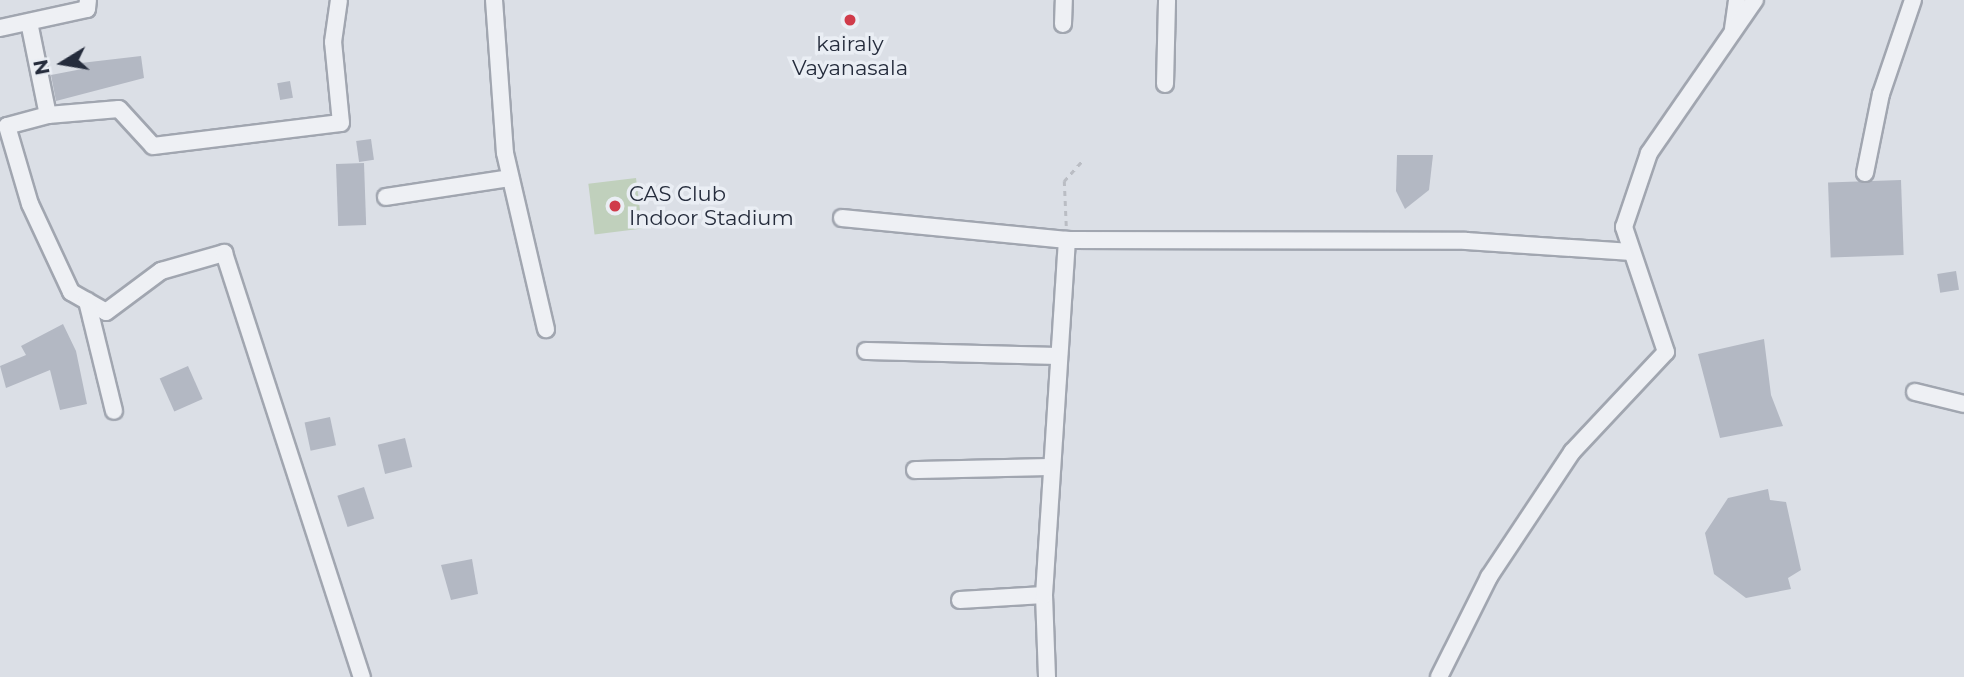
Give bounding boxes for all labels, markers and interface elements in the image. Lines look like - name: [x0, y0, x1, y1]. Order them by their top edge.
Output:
- marker: kairaly Vayanasala: [842, 12, 858, 28]
- north arrow: [28, 28, 98, 98]
- place label: kairaly Vayanasala: [792, 31, 908, 81]
- text: N: [29, 57, 55, 77]
- place label: CAS Club Indoor Stadium: [629, 181, 794, 231]
- marker: CAS Club Indoor Stadium: [607, 198, 623, 214]

